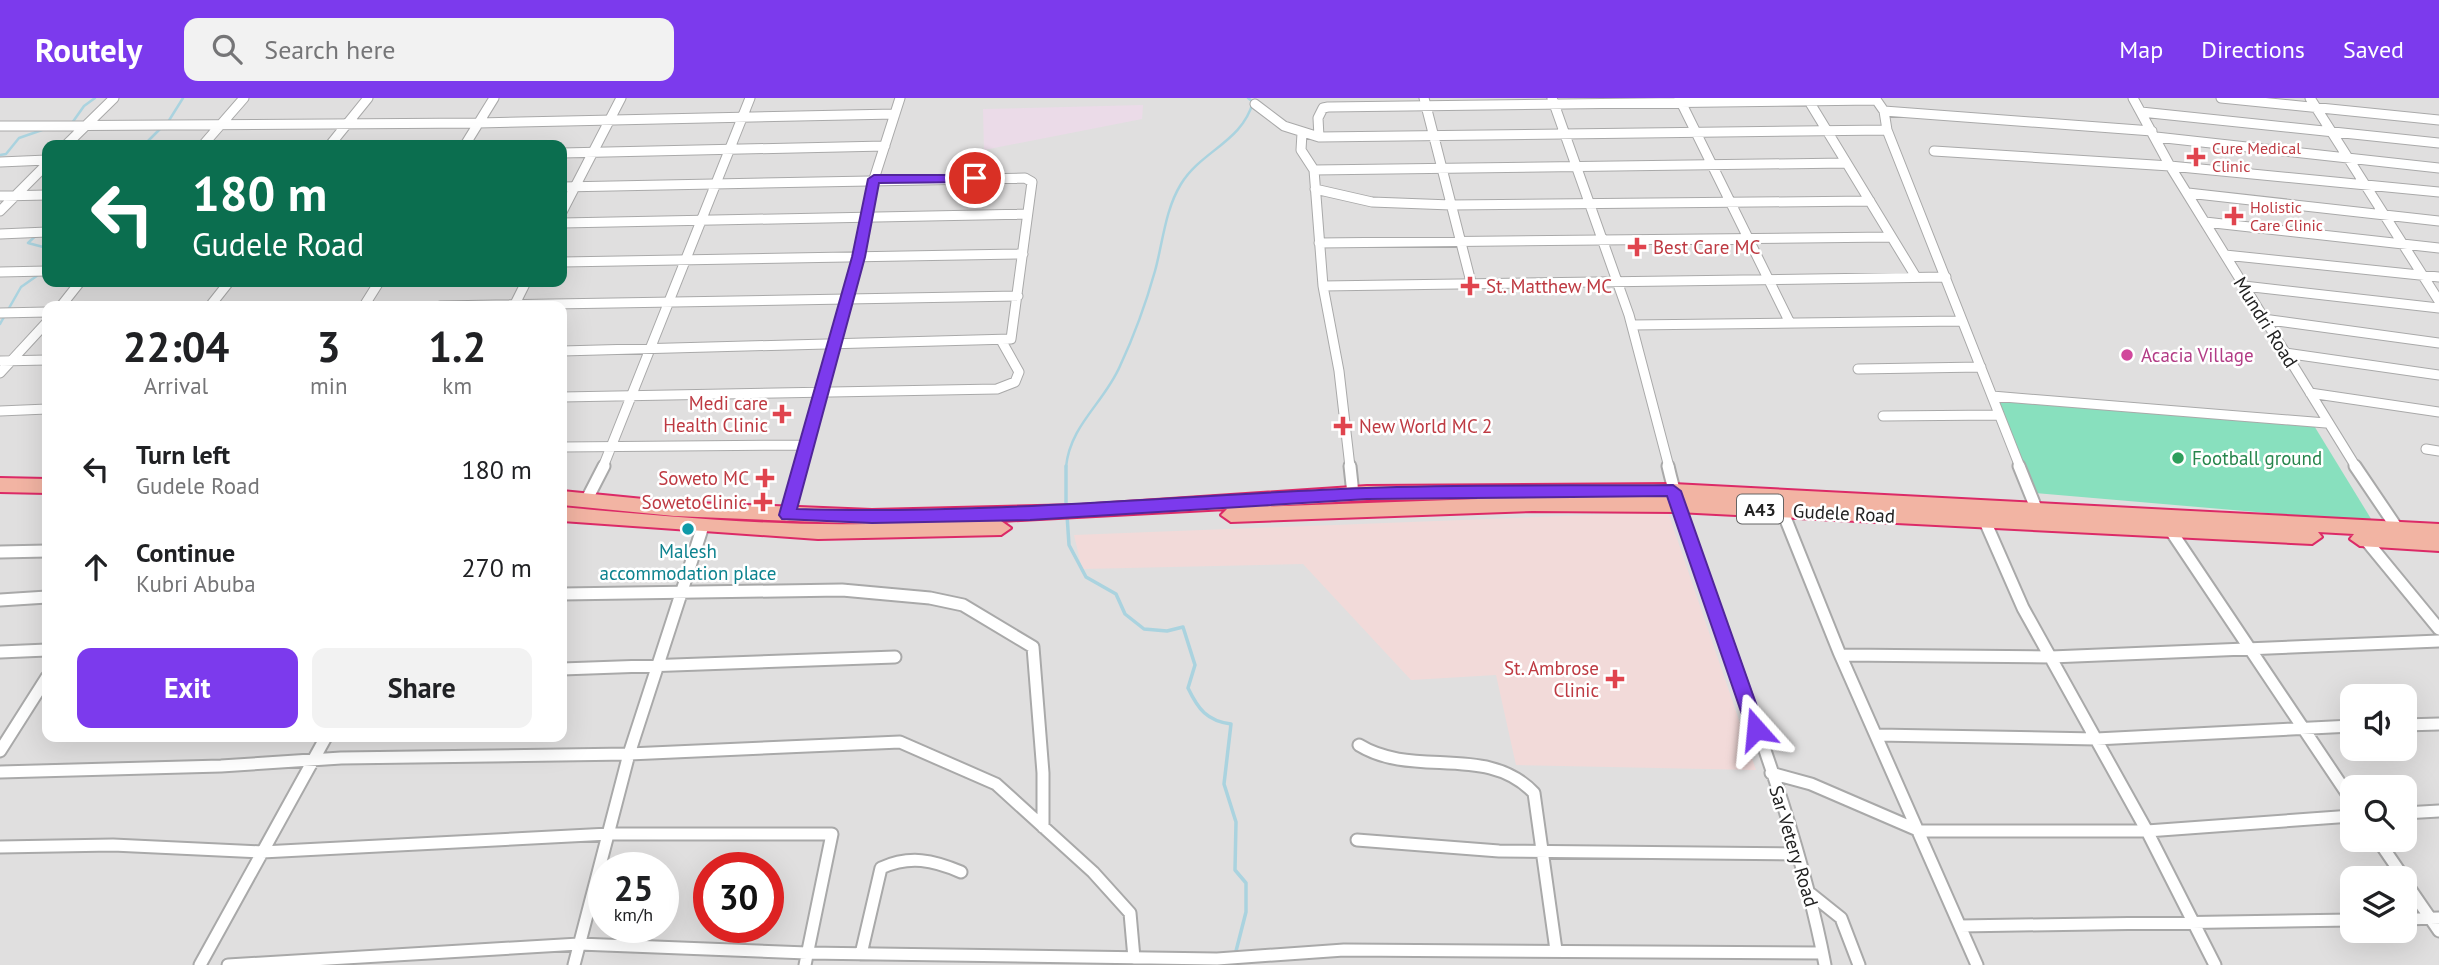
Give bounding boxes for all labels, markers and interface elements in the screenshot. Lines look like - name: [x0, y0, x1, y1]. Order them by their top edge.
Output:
- search box: [184, 18, 674, 81]
- text: Routely: [35, 28, 142, 71]
- icon: search: [208, 30, 246, 68]
- text: Search here: [264, 33, 395, 66]
- text: Map: [2119, 34, 2163, 65]
- text: Directions: [2201, 34, 2305, 65]
- text: Saved: [2343, 34, 2404, 65]
- place label: Cure Medical Clinic: [2212, 138, 2301, 176]
- marker: Cure Medical Clinic: [2186, 147, 2206, 167]
- pin: [945, 148, 1005, 208]
- icon: arrive: [956, 159, 994, 197]
- text: 180 m: [192, 161, 327, 225]
- icon: left: [77, 168, 168, 259]
- place label: Holistic Care Clinic: [2250, 197, 2323, 235]
- marker: Holistic Care Clinic: [2224, 206, 2244, 226]
- text: Gudele Road: [192, 223, 364, 265]
- place label: Best Care MC: [1653, 235, 1760, 259]
- marker: Best Care MC: [1627, 237, 1647, 257]
- street label: Mundri Road: [2229, 272, 2303, 372]
- place label: St. Matthew MC: [1486, 274, 1612, 298]
- marker: St. Matthew MC: [1460, 276, 1480, 296]
- text: 22:04: [123, 319, 229, 374]
- text: 3: [317, 319, 341, 374]
- text: 1.2: [428, 319, 486, 374]
- place label: Acacia Village: [2141, 343, 2254, 367]
- marker: Acacia Village: [2119, 347, 2135, 363]
- text: Arrival: [144, 371, 208, 400]
- text: min: [310, 371, 347, 400]
- text: km: [442, 371, 472, 400]
- place label: Medi care Health Clinic: [663, 391, 768, 437]
- marker: Medi care Health Clinic: [774, 406, 790, 422]
- place label: New World MC 2: [1359, 414, 1492, 438]
- marker: New World MC 2: [1333, 416, 1353, 436]
- text: Turn left: [136, 438, 230, 471]
- place label: Football ground: [2192, 446, 2322, 470]
- icon: left: [77, 450, 115, 488]
- marker: Football ground: [2170, 450, 2186, 466]
- text: 180 m: [461, 453, 532, 486]
- place label: Soweto MC: [658, 466, 749, 490]
- marker: Soweto MC: [755, 468, 775, 488]
- text: Gudele Road: [136, 471, 260, 500]
- place label: SowetoClinic: [642, 490, 747, 514]
- marker: SowetoClinic: [753, 492, 773, 512]
- road number: A43: [1737, 494, 1783, 524]
- street label: Gudele Road: [1792, 498, 1896, 528]
- marker: Malesh accommodation place: [680, 521, 696, 537]
- text: Continue: [136, 536, 235, 569]
- place label: Malesh accommodation place: [600, 539, 776, 585]
- icon: ahead: [77, 548, 115, 586]
- text: 270 m: [461, 551, 532, 584]
- text: Kubri Abuba: [136, 569, 256, 598]
- button: Exit: [77, 648, 298, 728]
- button: Share: [312, 648, 532, 728]
- place label: St. Ambrose Clinic: [1504, 656, 1599, 702]
- marker: St. Ambrose Clinic: [1605, 669, 1625, 689]
- map controls: [2340, 684, 2417, 943]
- button: sound: [2340, 684, 2417, 761]
- position arrow: [1719, 692, 1793, 766]
- button: search: [2340, 775, 2417, 852]
- street label: Sar Vetery Road: [1764, 782, 1824, 910]
- speed limit sign: 30: [693, 852, 784, 943]
- text: 25: [614, 865, 653, 911]
- button: layers: [2340, 866, 2417, 943]
- text: km/h: [614, 903, 653, 926]

